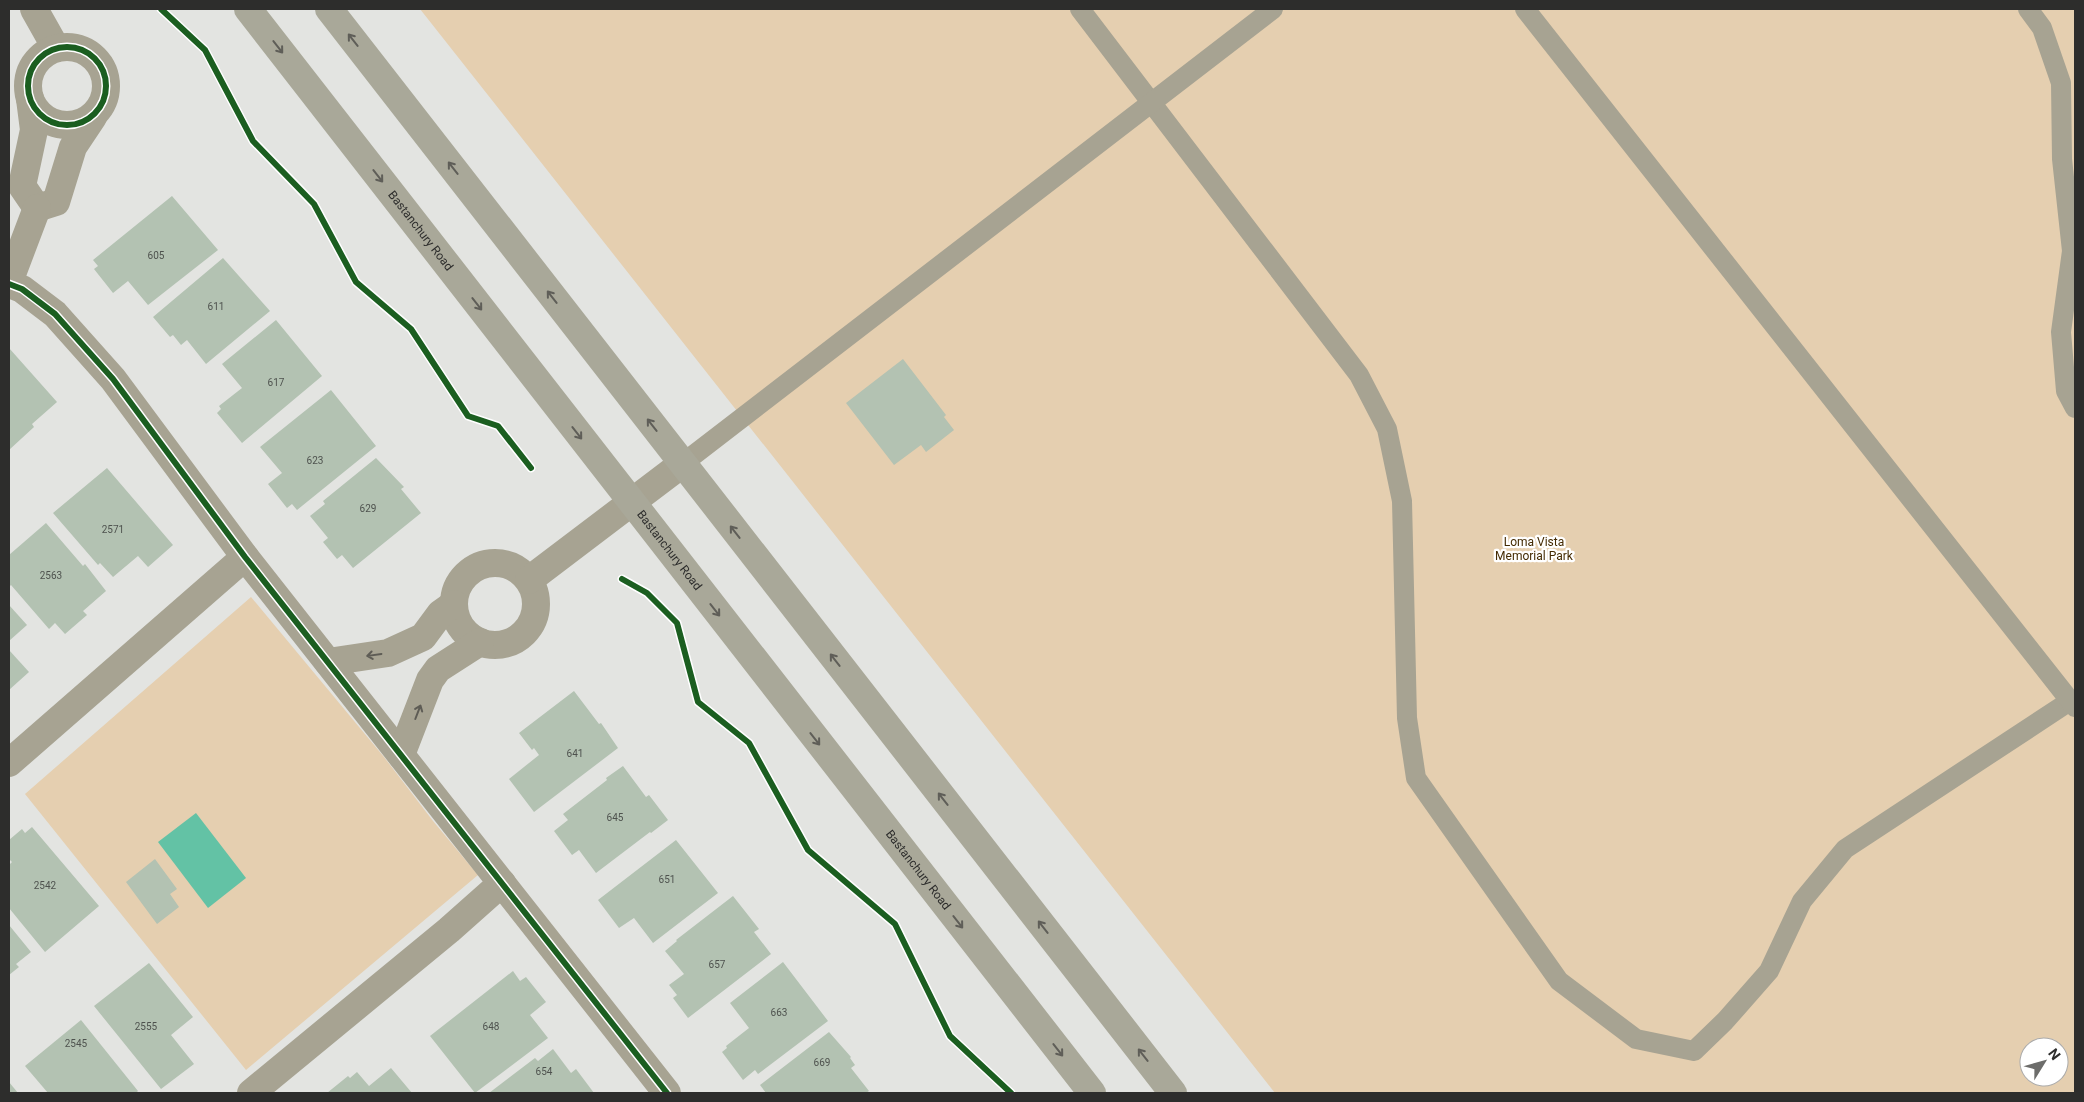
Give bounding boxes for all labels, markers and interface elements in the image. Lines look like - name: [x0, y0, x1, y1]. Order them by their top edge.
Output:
- one-way arrow: [348, 34, 359, 47]
- one-way arrow: [273, 40, 283, 54]
- one-way arrow: [448, 162, 459, 175]
- one-way arrow: [372, 169, 383, 182]
- street label: Bastanchury Road: [385, 188, 456, 273]
- house number: 605: [148, 250, 165, 261]
- one-way arrow: [547, 291, 558, 304]
- one-way arrow: [472, 297, 483, 310]
- house number: 611: [208, 301, 224, 312]
- house number: 617: [268, 377, 285, 388]
- one-way arrow: [647, 418, 657, 432]
- one-way arrow: [572, 426, 582, 440]
- house number: 623: [307, 455, 323, 466]
- house number: 629: [360, 503, 376, 514]
- street label: Bastanchury Road: [634, 508, 705, 593]
- house number: 2571: [102, 524, 124, 535]
- one-way arrow: [729, 526, 740, 539]
- park label: Loma Vista Memorial Park: [1495, 535, 1574, 563]
- house number: 2563: [40, 570, 62, 581]
- one-way arrow: [710, 604, 721, 617]
- one-way arrow: [366, 651, 382, 661]
- one-way arrow: [829, 654, 840, 667]
- one-way arrow: [415, 704, 424, 719]
- one-way arrow: [810, 732, 821, 745]
- house number: 641: [567, 748, 583, 759]
- one-way arrow: [937, 792, 948, 805]
- house number: 645: [607, 812, 624, 823]
- street label: Bastanchury Road: [883, 827, 954, 913]
- house number: 651: [659, 874, 675, 885]
- house number: 2542: [34, 880, 57, 891]
- one-way arrow: [953, 915, 964, 928]
- one-way arrow: [1037, 921, 1048, 934]
- house number: 657: [709, 959, 726, 970]
- house number: 663: [771, 1007, 787, 1018]
- house number: 2555: [135, 1021, 158, 1032]
- house number: 648: [483, 1021, 500, 1032]
- north arrow: [2019, 1037, 2069, 1087]
- house number: 2545: [65, 1038, 88, 1049]
- one-way arrow: [1053, 1043, 1064, 1056]
- text: N: [2045, 1045, 2064, 1063]
- one-way arrow: [1137, 1049, 1148, 1062]
- house number: 669: [814, 1057, 830, 1068]
- house number: 654: [536, 1066, 553, 1077]

